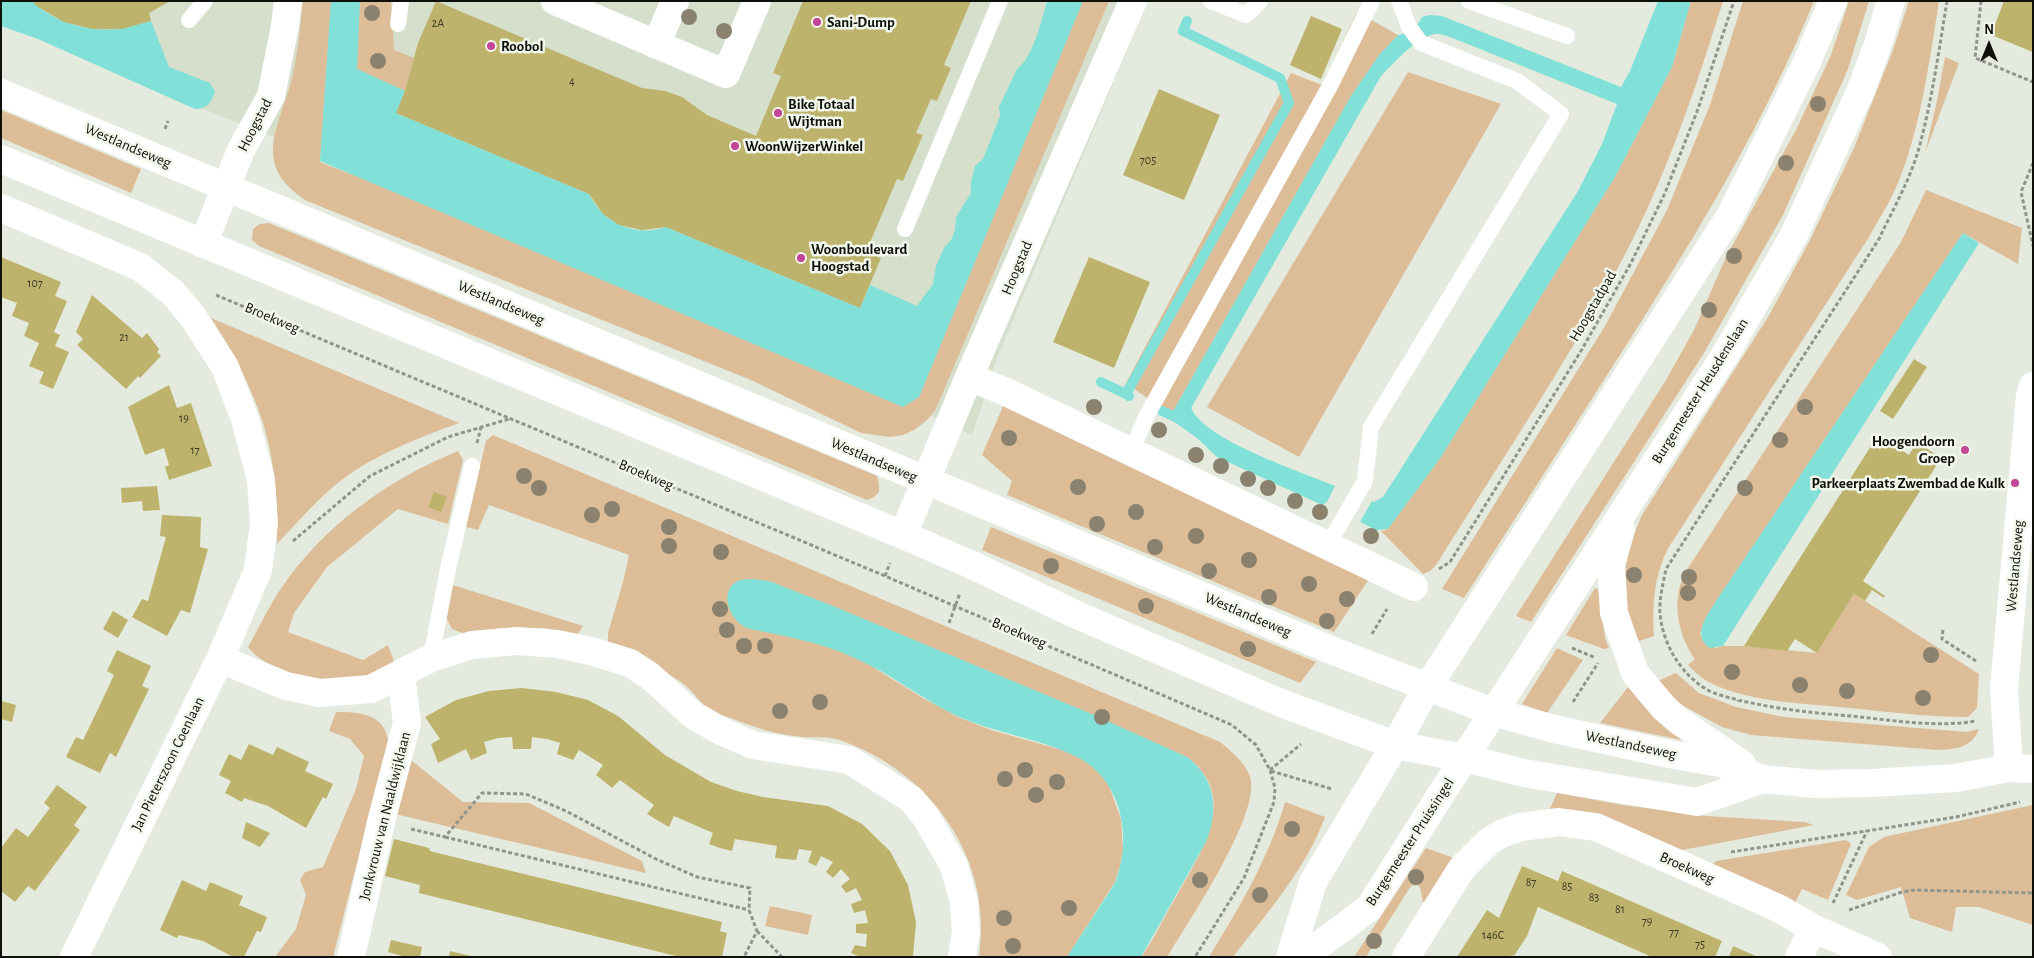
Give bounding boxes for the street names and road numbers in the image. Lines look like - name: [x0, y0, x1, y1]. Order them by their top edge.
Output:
- street label: Hoogstad: [234, 96, 276, 154]
- street label: Westlandseweg: [82, 120, 174, 172]
- street label: Hoogstad: [998, 238, 1036, 298]
- street label: Hoogstadpad: [1565, 267, 1621, 345]
- street label: Westlandseweg: [455, 277, 547, 329]
- street label: Broekweg: [242, 298, 302, 338]
- street label: Burgemeester Heusdenslaan: [1648, 315, 1752, 467]
- street label: Westlandseweg: [828, 434, 920, 486]
- street label: Broekweg: [616, 455, 676, 495]
- street label: Westlandseweg: [2002, 519, 2028, 613]
- street label: Westlandseweg: [1202, 589, 1294, 641]
- street label: Broekweg: [989, 613, 1049, 653]
- street label: Jan Pieterszoon Coenlaan: [128, 694, 208, 834]
- street label: Westlandseweg: [1584, 727, 1678, 763]
- street label: Jonkvrouw van Naaldwijklaan: [355, 730, 415, 902]
- street label: Burgemeester Pruissingel: [1362, 775, 1458, 909]
- street label: Broekweg: [1657, 848, 1717, 888]

